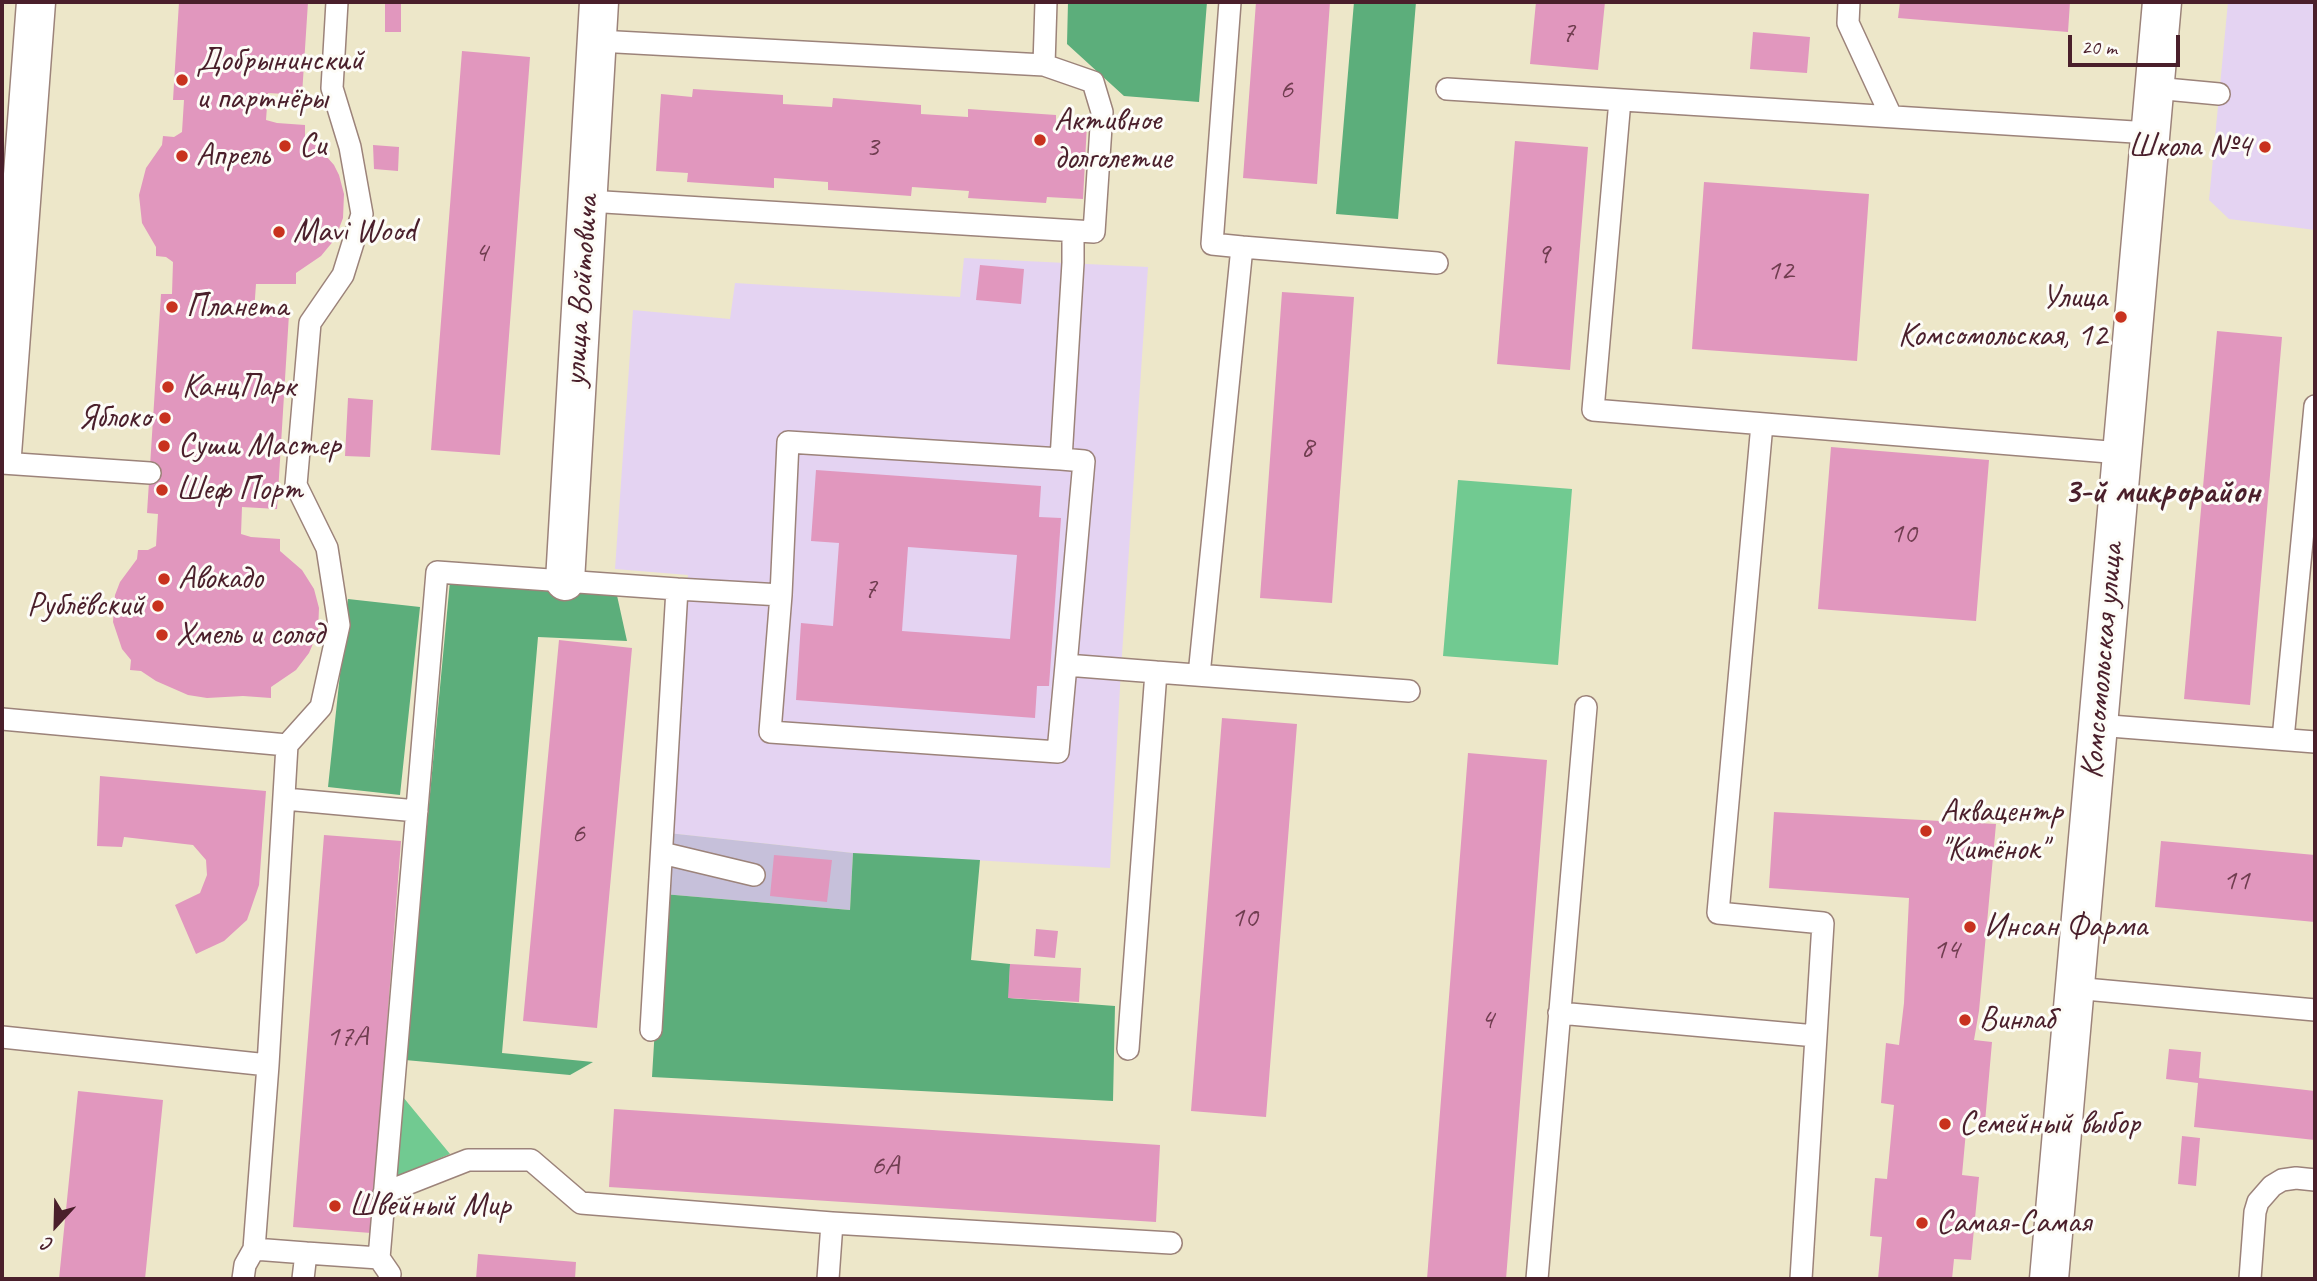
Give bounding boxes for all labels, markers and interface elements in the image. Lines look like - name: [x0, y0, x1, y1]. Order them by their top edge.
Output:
- house number: 7: [1561, 15, 1575, 51]
- scale bar: [2072, 21, 2184, 65]
- text: 20 m: [2081, 34, 2117, 60]
- place label: Добрынинский и партнёры: [196, 41, 364, 119]
- marker: Добрынинский и партнёры: [174, 72, 190, 88]
- house number: 6: [1279, 72, 1293, 108]
- place label: Активное долголетие: [1054, 101, 1172, 179]
- place label: Си: [299, 126, 326, 166]
- place label: Школа №4: [2128, 127, 2251, 167]
- house number: 3: [865, 129, 879, 165]
- marker: Активное долголетие: [1032, 132, 1048, 148]
- place label: Апрель: [196, 136, 270, 176]
- marker: Си: [277, 138, 293, 154]
- marker: Школа №4: [2257, 139, 2273, 155]
- marker: Апрель: [174, 148, 190, 164]
- street label: улица Войтовича: [556, 194, 608, 388]
- place label: Mavi Wood: [293, 212, 416, 252]
- marker: Mavi Wood: [271, 224, 287, 240]
- house number: 4: [474, 235, 488, 271]
- house number: 9: [1536, 237, 1550, 273]
- house number: 12: [1767, 253, 1793, 289]
- place label: Улица Комсомольская, 12: [1898, 278, 2107, 356]
- place label: Планета: [186, 287, 288, 327]
- marker: Планета: [164, 299, 180, 315]
- marker: Улица Комсомольская, 12: [2113, 309, 2129, 325]
- place label: КанцПарк: [182, 367, 295, 407]
- marker: КанцПарк: [160, 379, 176, 395]
- place label: Яблоко: [78, 398, 151, 438]
- marker: Яблоко: [157, 410, 173, 426]
- place label: Суши Мастер: [178, 426, 341, 466]
- house number: 8: [1300, 430, 1314, 466]
- marker: Суши Мастер: [156, 438, 172, 454]
- place label: Шеф Порт: [176, 470, 303, 510]
- district label: 3-й микрорайон: [2064, 472, 2260, 514]
- marker: Шеф Порт: [154, 482, 170, 498]
- house number: 10: [1890, 516, 1916, 552]
- street label: Комсомольская улица: [2073, 542, 2133, 780]
- place label: Авокадо: [178, 559, 263, 599]
- marker: Авокадо: [156, 571, 172, 587]
- house number: 7: [863, 571, 877, 607]
- place label: Рублёвский: [27, 586, 144, 626]
- marker: Рублёвский: [150, 598, 166, 614]
- place label: Хмель и солод: [176, 615, 324, 655]
- marker: Хмель и солод: [154, 627, 170, 643]
- place label: Аквацентр "Китёнок": [1940, 792, 2063, 870]
- house number: 6: [571, 816, 585, 852]
- marker: Аквацентр "Китёнок": [1918, 823, 1934, 839]
- house number: 11: [2223, 863, 2249, 899]
- house number: 10: [1231, 900, 1257, 936]
- place label: Инсан Фарма: [1984, 907, 2147, 947]
- marker: Инсан Фарма: [1962, 919, 1978, 935]
- house number: 14: [1933, 932, 1959, 968]
- place label: Винлаб: [1979, 1000, 2054, 1040]
- house number: 4: [1480, 1002, 1494, 1038]
- marker: Винлаб: [1957, 1012, 1973, 1028]
- house number: 17А: [326, 1019, 368, 1055]
- place label: Семейный выбор: [1959, 1104, 2140, 1144]
- marker: Семейный выбор: [1937, 1116, 1953, 1132]
- house number: 6А: [871, 1148, 899, 1184]
- place label: Швейный Мир: [349, 1186, 511, 1226]
- north arrow: [21, 1190, 91, 1260]
- marker: Швейный Мир: [327, 1198, 343, 1214]
- place label: Самая-Самая: [1936, 1203, 2091, 1243]
- marker: Самая-Самая: [1914, 1215, 1930, 1231]
- text: С: [39, 1232, 57, 1257]

